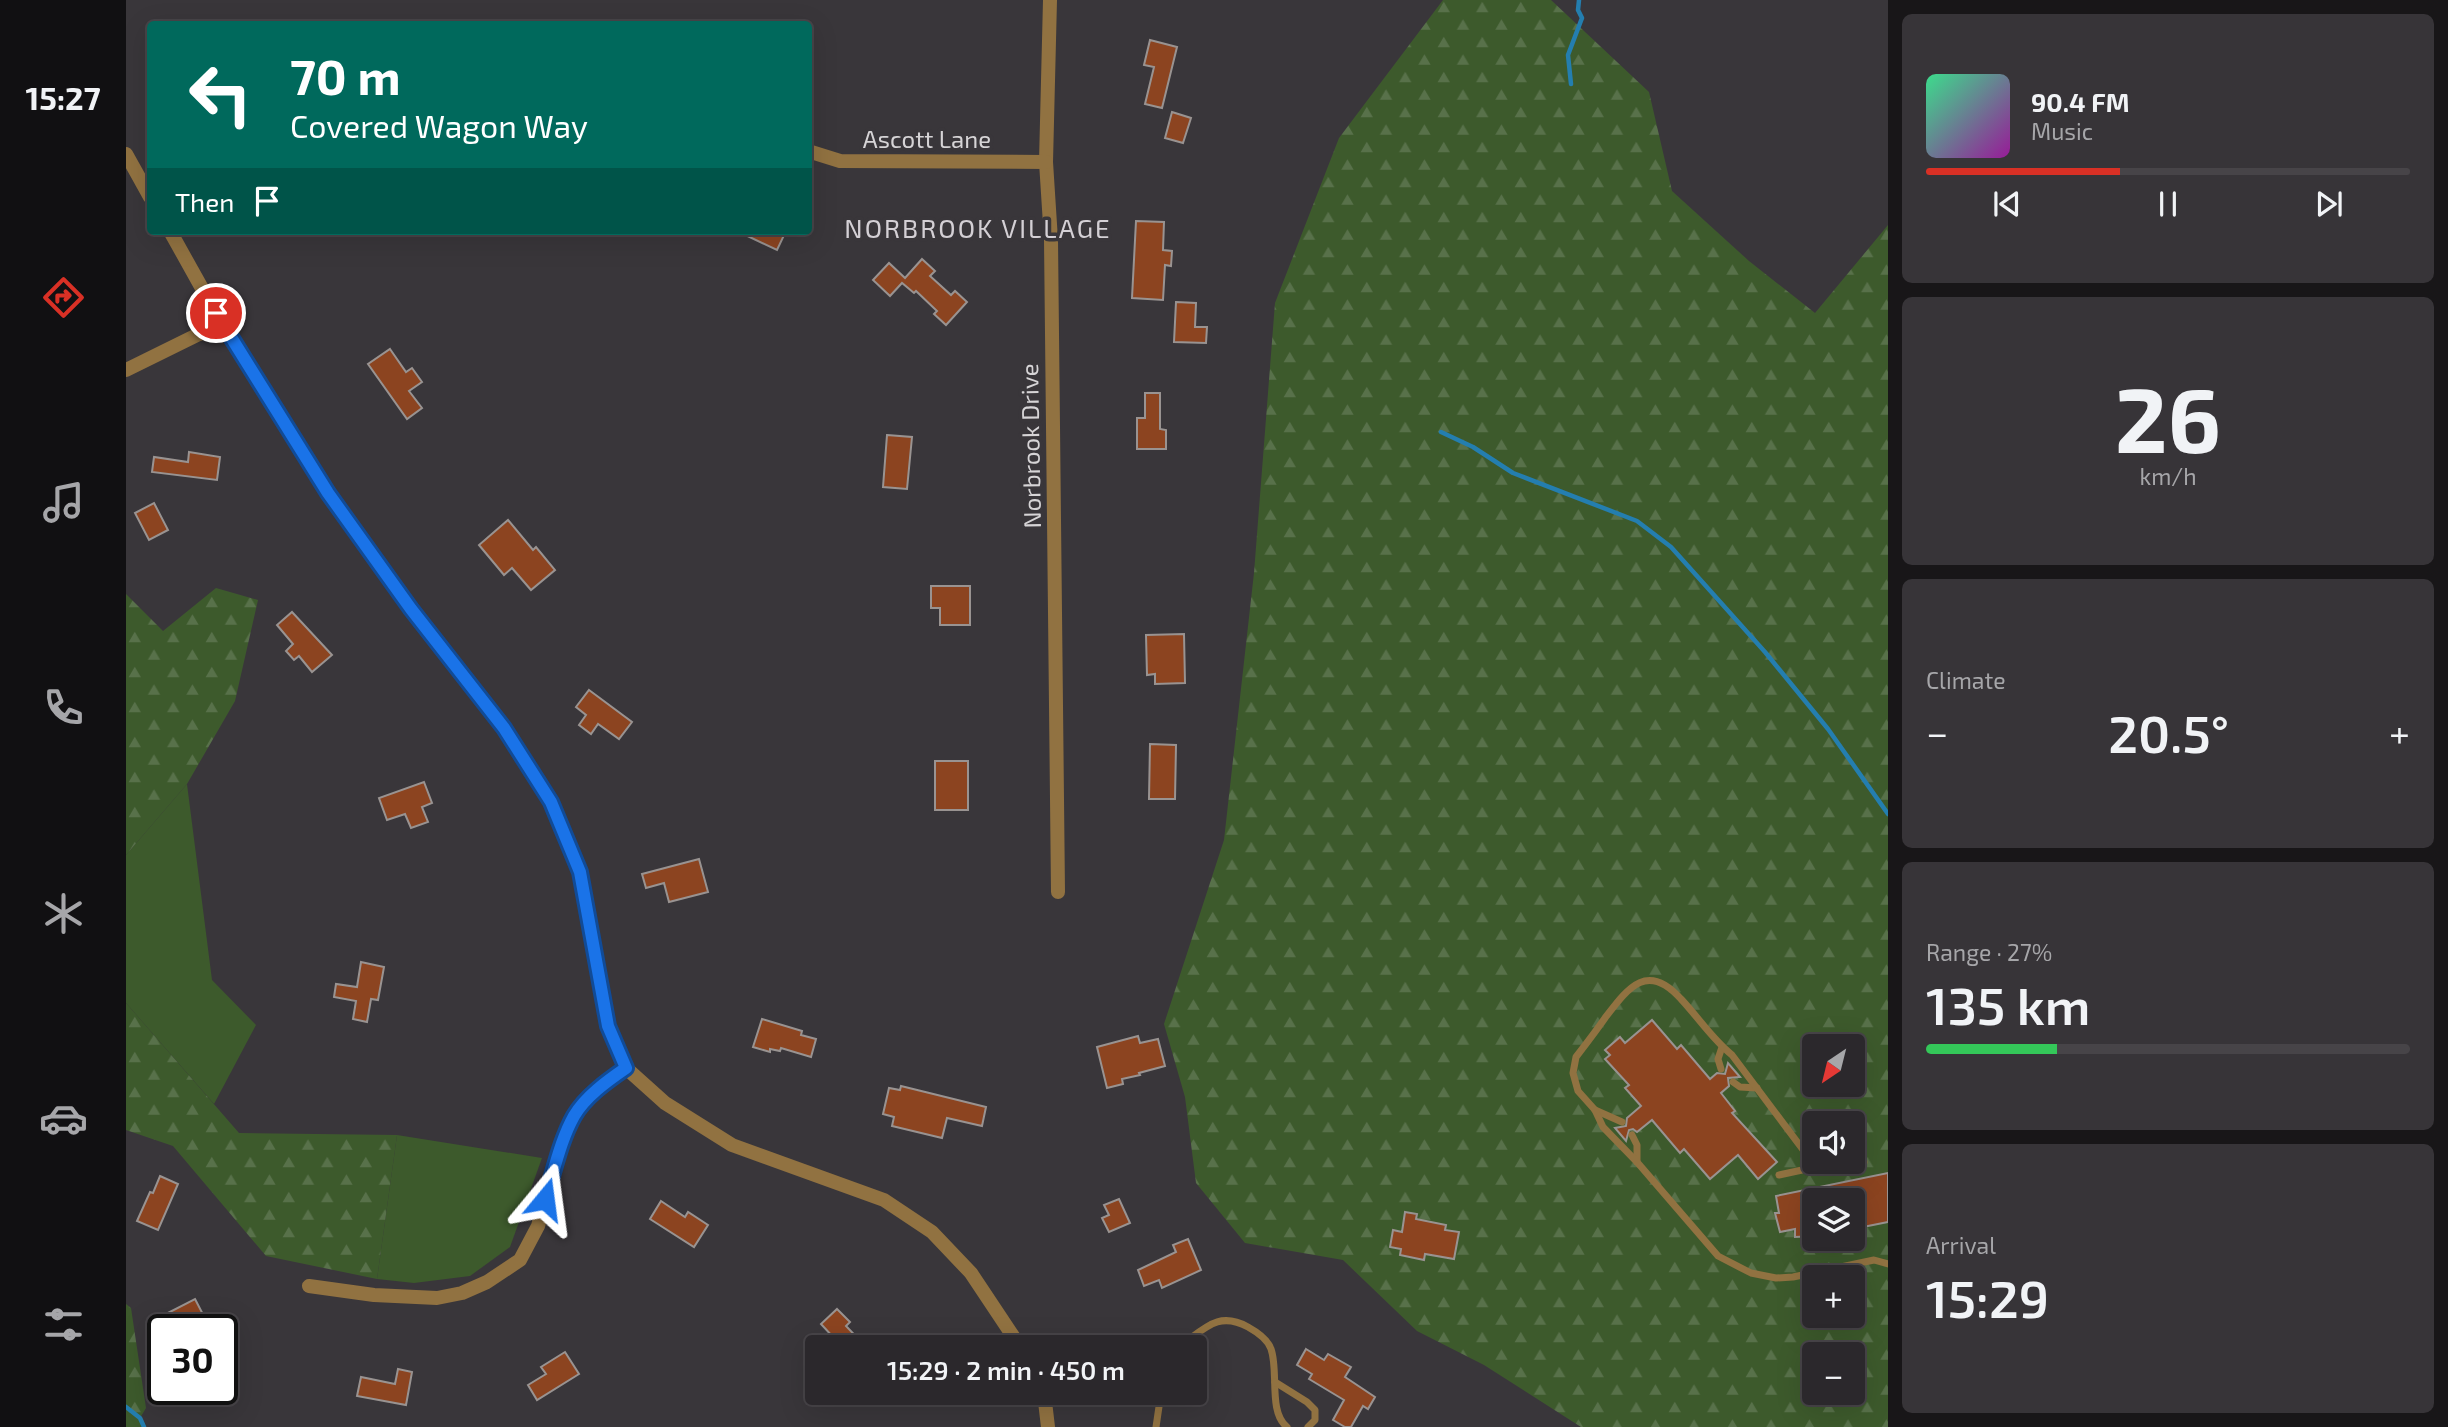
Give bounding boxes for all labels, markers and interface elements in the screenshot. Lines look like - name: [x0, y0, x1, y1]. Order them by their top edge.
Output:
- text: 70 m: [290, 46, 401, 105]
- icon: left: [175, 49, 266, 140]
- text: 15:27: [25, 78, 101, 116]
- text: 90.4 FM: [2031, 86, 2129, 117]
- text: Covered Wagon Way: [290, 106, 588, 144]
- text: Music: [2031, 117, 2093, 145]
- street label: Ascott Lane: [863, 124, 991, 153]
- icon: arrive: [248, 182, 286, 220]
- icon: previous: [1988, 185, 2026, 223]
- icon: pause: [2149, 185, 2187, 223]
- icon: next: [2310, 185, 2348, 223]
- text: Then: [175, 186, 234, 217]
- district label: NORBROOK VILLAGE: [844, 212, 1112, 243]
- icon: directions: [39, 273, 88, 322]
- pin: [186, 283, 246, 343]
- icon: arrive: [197, 294, 235, 332]
- text: 26: [2115, 362, 2221, 471]
- street label: Norbrook Drive: [1014, 363, 1046, 529]
- text: km/h: [2139, 462, 2197, 490]
- icon: music: [39, 478, 88, 527]
- text: Climate: [1926, 666, 2006, 694]
- icon: phone: [39, 683, 88, 732]
- text: 20.5°: [2108, 701, 2229, 763]
- text: −: [1926, 709, 1948, 755]
- text: +: [2389, 709, 2410, 755]
- icon: climate: [39, 889, 88, 938]
- text: Range · 27%: [1926, 938, 2052, 966]
- text: 135 km: [1926, 973, 2090, 1035]
- north arrow: [1802, 1034, 1866, 1097]
- map controls: [1802, 1034, 1865, 1405]
- icon: car: [39, 1094, 88, 1143]
- button: sound: [1802, 1111, 1865, 1174]
- position arrow: [508, 1162, 582, 1236]
- button: layers: [1802, 1188, 1865, 1251]
- text: Arrival: [1926, 1231, 1996, 1259]
- button: +: [1802, 1265, 1865, 1328]
- text: 15:29: [1926, 1266, 2049, 1328]
- icon: filters: [39, 1300, 88, 1349]
- speed limit sign: 30: [147, 1314, 238, 1405]
- button: −: [1802, 1342, 1865, 1405]
- text: 15:29 · 2 min · 450 m: [887, 1354, 1125, 1385]

